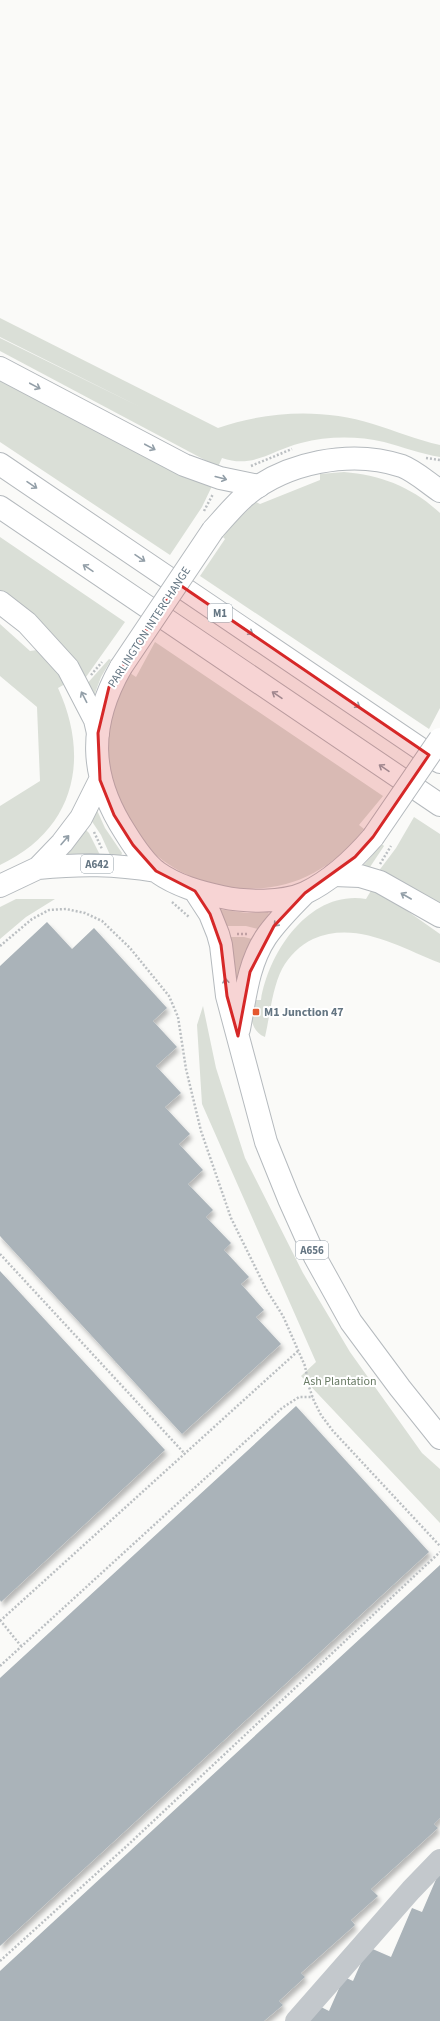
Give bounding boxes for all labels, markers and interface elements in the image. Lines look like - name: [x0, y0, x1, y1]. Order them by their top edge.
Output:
- one-way arrow: [28, 383, 40, 391]
- one-way arrow: [144, 443, 156, 451]
- one-way arrow: [214, 475, 227, 482]
- one-way arrow: [27, 481, 38, 490]
- one-way arrow: [134, 554, 145, 562]
- one-way arrow: [83, 564, 94, 572]
- street label: PARLINGTON INTERCHANGE: [104, 564, 195, 691]
- road number: M1: [208, 604, 232, 622]
- one-way arrow: [242, 627, 253, 635]
- one-way arrow: [272, 691, 283, 699]
- one-way arrow: [79, 692, 87, 704]
- one-way arrow: [349, 700, 360, 708]
- one-way arrow: [379, 764, 390, 772]
- one-way arrow: [60, 835, 69, 845]
- road number: A642: [81, 855, 113, 873]
- one-way arrow: [400, 892, 412, 900]
- one-way arrow: [273, 917, 283, 927]
- one-way arrow: [222, 978, 229, 991]
- place label: M1 Junction 47: [264, 1004, 344, 1021]
- marker: M1 Junction 47: [251, 1007, 261, 1017]
- road number: A656: [296, 1241, 328, 1259]
- park label: Ash Plantation: [304, 1373, 376, 1390]

